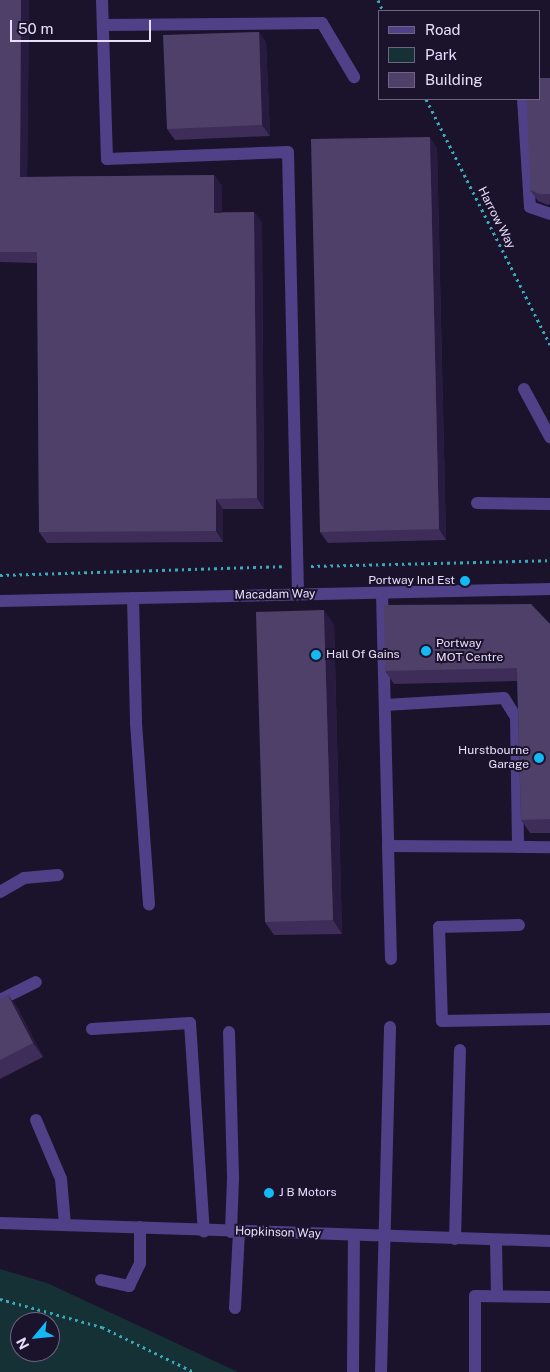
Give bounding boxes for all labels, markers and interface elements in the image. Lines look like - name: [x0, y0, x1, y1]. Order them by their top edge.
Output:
- scale bar: [12, 10, 154, 42]
- legend: [378, 10, 540, 100]
- text: 50 m: [18, 20, 53, 37]
- text: Road: [425, 21, 461, 38]
- text: Park: [425, 46, 457, 63]
- text: Building: [425, 71, 483, 88]
- street label: Harrow Way: [474, 185, 518, 251]
- place label: Portway Ind Est: [368, 574, 455, 588]
- marker: Portway Ind Est: [459, 575, 471, 587]
- street label: Macadam Way: [234, 587, 316, 603]
- place label: Portway MOT Centre: [436, 637, 503, 665]
- marker: Portway MOT Centre: [420, 645, 432, 657]
- place label: Hall Of Gains: [326, 648, 400, 662]
- marker: Hall Of Gains: [310, 649, 322, 661]
- place label: Hurstbourne Garage: [458, 744, 529, 772]
- marker: Hurstbourne Garage: [533, 752, 545, 764]
- place label: J B Motors: [279, 1186, 337, 1200]
- marker: J B Motors: [263, 1187, 275, 1199]
- street label: Hopkinson Way: [235, 1224, 321, 1242]
- north arrow: [10, 1312, 60, 1362]
- text: N: [13, 1335, 32, 1352]

